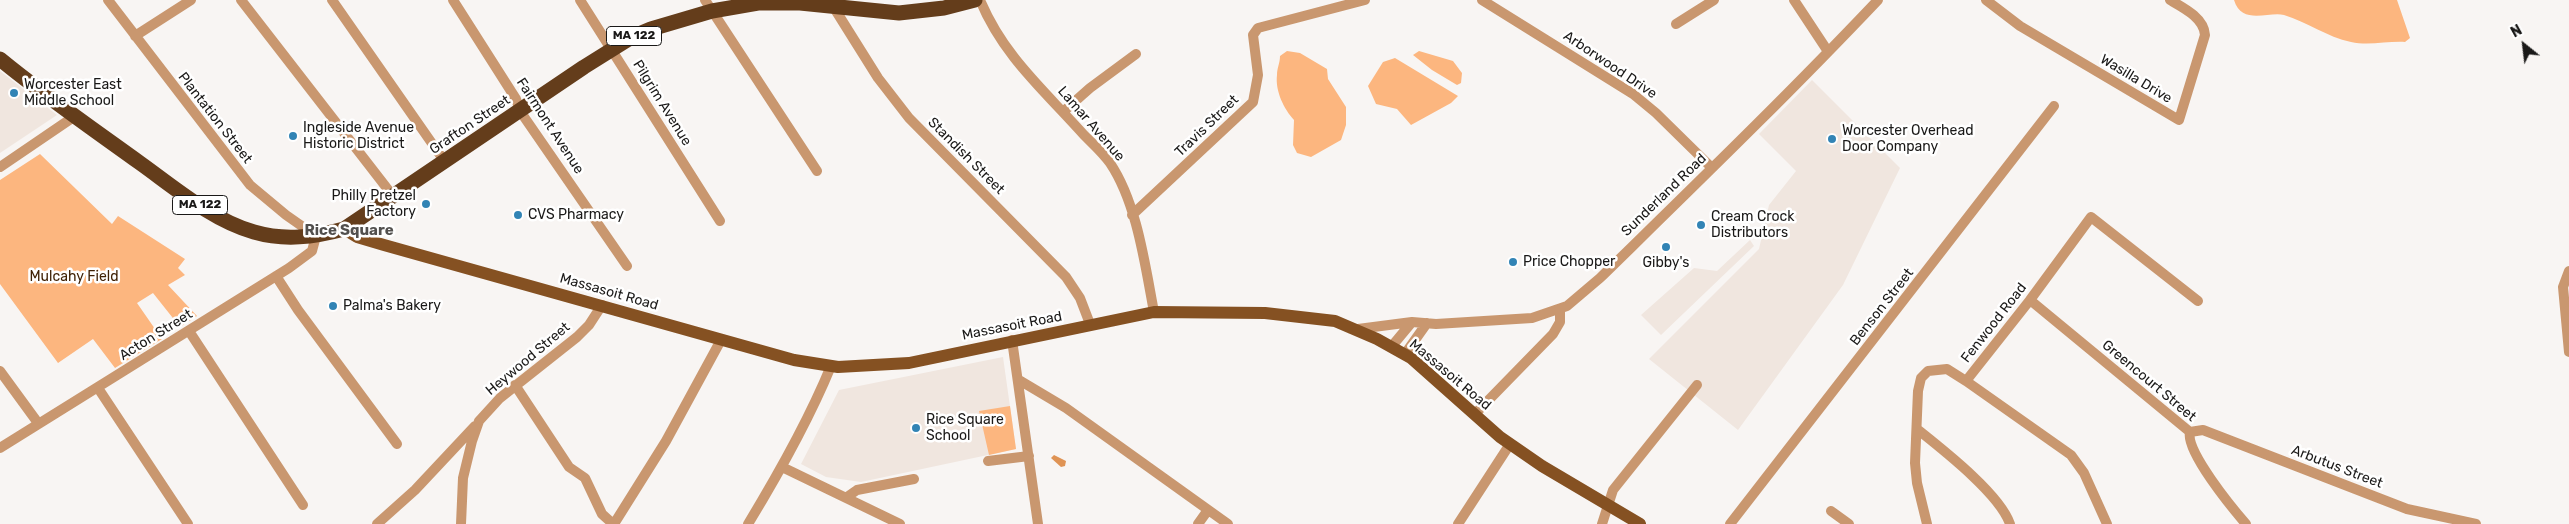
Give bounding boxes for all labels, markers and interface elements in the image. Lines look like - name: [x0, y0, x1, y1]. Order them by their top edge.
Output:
- north arrow: [2499, 20, 2549, 70]
- text: N: [2508, 22, 2525, 41]
- road number: MA 122: [606, 27, 662, 46]
- street label: Arborwood Drive: [1560, 28, 1660, 102]
- street label: Wasilla Drive: [2097, 51, 2175, 107]
- street label: Pilgrim Avenue: [629, 57, 695, 149]
- street label: Plantation Street: [174, 69, 256, 167]
- street label: Fairmont Avenue: [513, 75, 587, 177]
- place label: Worcester East Middle School: [24, 77, 122, 110]
- street label: Lamar Avenue: [1054, 83, 1128, 165]
- marker: Worcester East Middle School: [8, 87, 20, 99]
- street label: Travis Street: [1172, 91, 1242, 161]
- street label: Grafton Street: [426, 92, 514, 158]
- street label: Standish Street: [924, 114, 1008, 198]
- place label: Ingleside Avenue Historic District: [303, 120, 414, 152]
- place label: Worcester Overhead Door Company: [1842, 123, 1973, 156]
- marker: Ingleside Avenue Historic District: [287, 130, 299, 142]
- marker: Worcester Overhead Door Company: [1826, 133, 1838, 145]
- street label: Sunderland Road: [1618, 150, 1710, 240]
- place label: Philly Pretzel Factory: [331, 188, 416, 220]
- road number: MA 122: [172, 196, 228, 214]
- marker: Philly Pretzel Factory: [420, 198, 432, 210]
- place label: CVS Pharmacy: [528, 207, 624, 223]
- marker: CVS Pharmacy: [512, 209, 524, 221]
- place label: Cream Crock Distributors: [1711, 209, 1794, 242]
- marker: Cream Crock Distributors: [1695, 219, 1707, 231]
- district label: Rice Square: [304, 222, 394, 240]
- marker: Gibby's: [1660, 241, 1672, 253]
- place label: Price Chopper: [1523, 254, 1615, 270]
- place label: Gibby's: [1643, 255, 1689, 271]
- marker: Price Chopper: [1507, 256, 1519, 268]
- street label: Benson Street: [1847, 265, 1917, 349]
- park label: Mulcahy Field: [30, 269, 118, 285]
- street label: Massasoit Road: [558, 270, 660, 314]
- street label: Fenwood Road: [1958, 280, 2030, 366]
- place label: Palma's Bakery: [343, 298, 441, 314]
- marker: Palma's Bakery: [327, 300, 339, 312]
- street label: Acton Street: [116, 306, 196, 364]
- street label: Massasoit Road: [961, 308, 1063, 344]
- street label: Heywood Street: [483, 319, 573, 399]
- street label: Massasoit Road: [1406, 336, 1494, 414]
- street label: Greencourt Street: [2098, 337, 2200, 425]
- place label: Rice Square School: [926, 412, 1004, 444]
- marker: Rice Square School: [910, 422, 922, 434]
- street label: Arbutus Street: [2289, 442, 2385, 492]

